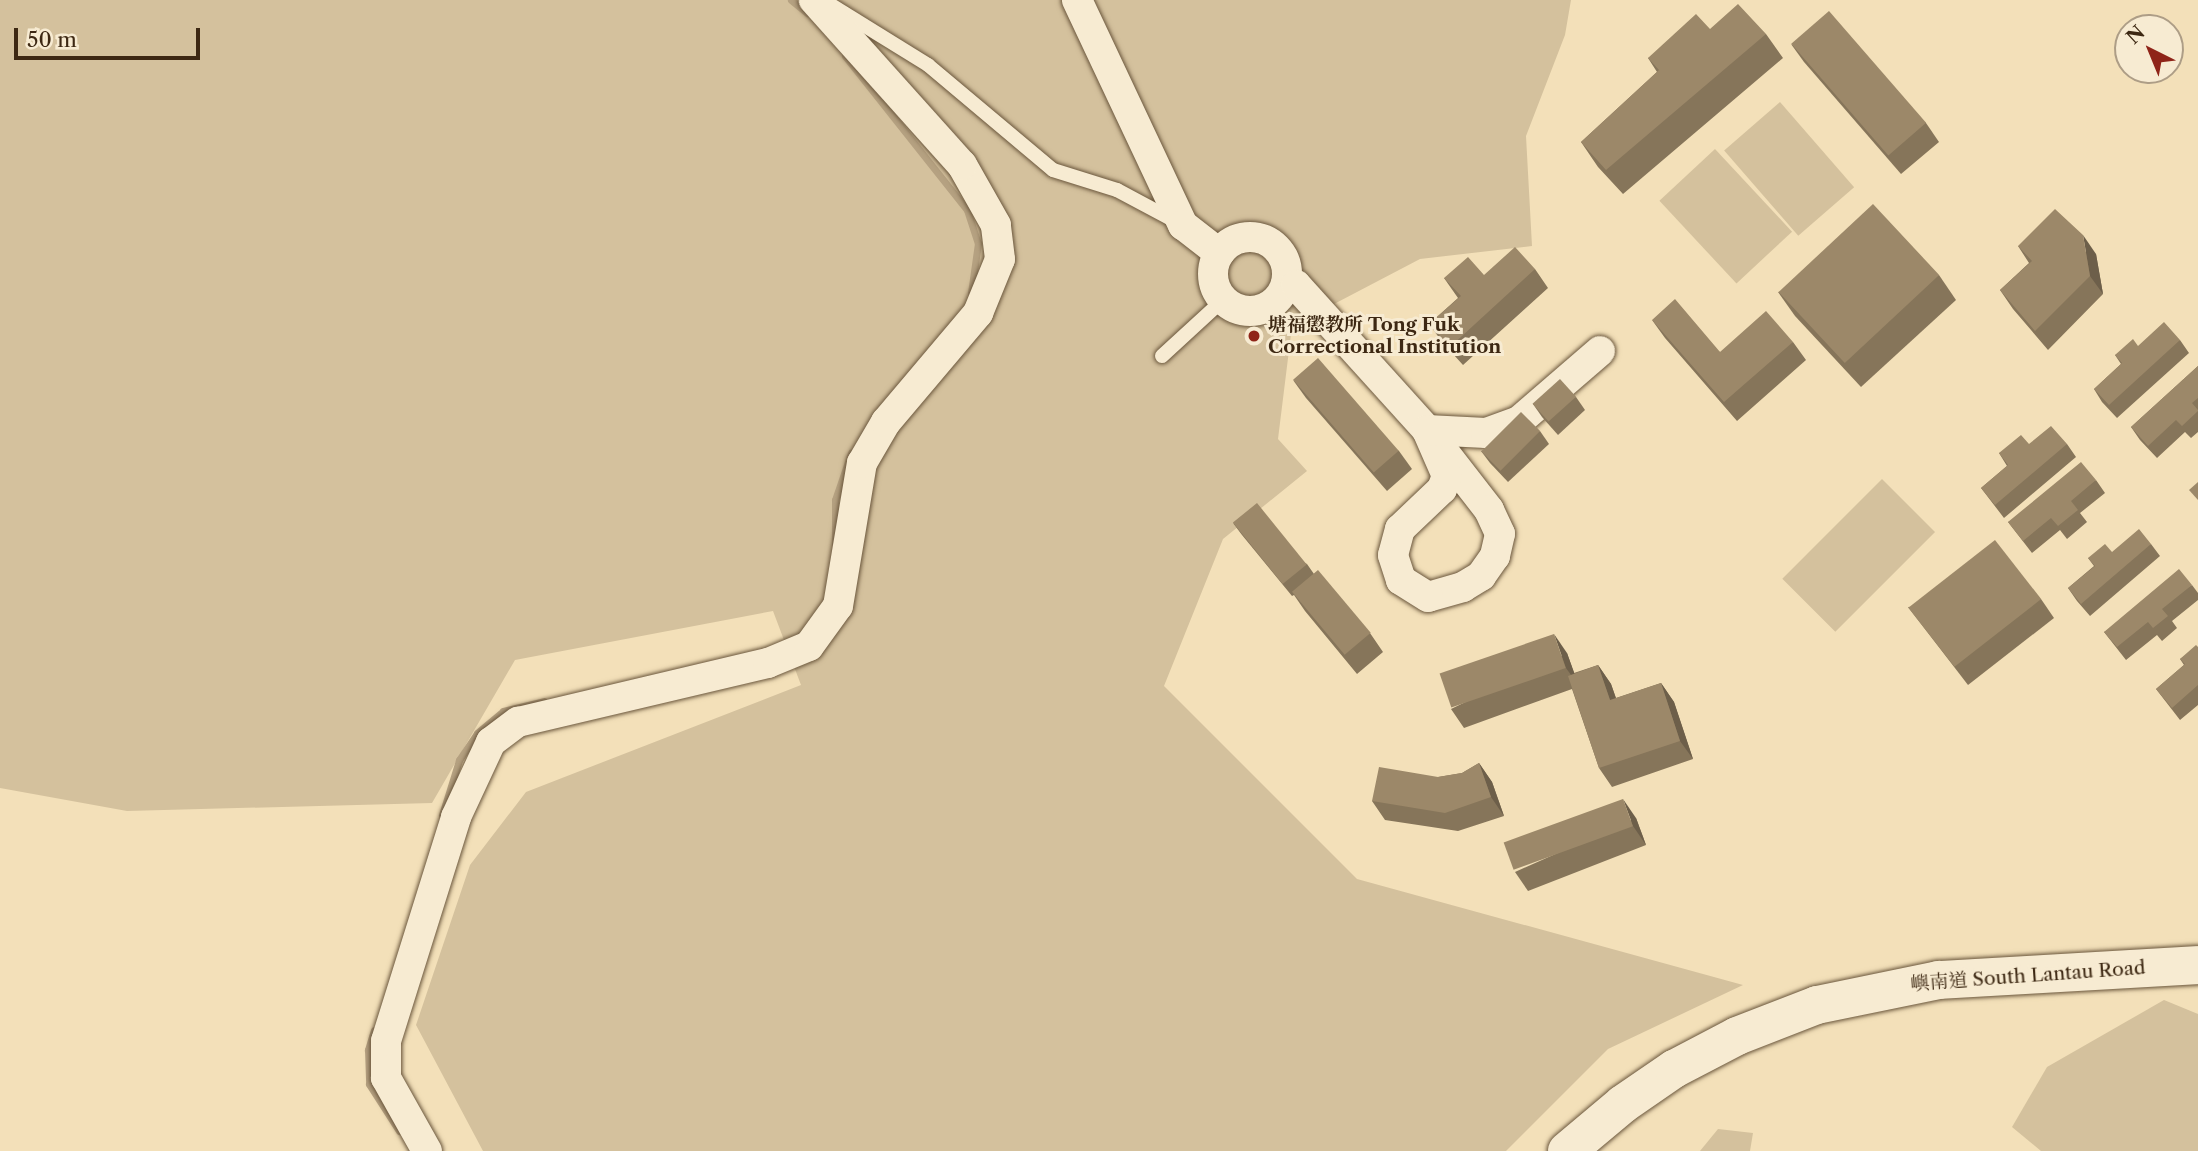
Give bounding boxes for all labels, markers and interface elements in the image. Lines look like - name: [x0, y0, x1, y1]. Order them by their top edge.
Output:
- scale bar: [18, 14, 203, 58]
- north arrow: [2114, 14, 2184, 84]
- text: N: [2122, 21, 2150, 49]
- text: 50 m: [27, 27, 77, 52]
- place label: 塘福懲教所 Tong Fuk Correctional Institution: [1268, 314, 1501, 358]
- marker: 塘福懲教所 Tong Fuk Correctional Institution: [1246, 328, 1262, 344]
- street label: 嶼南道 South Lantau Road: [1910, 956, 2146, 996]

